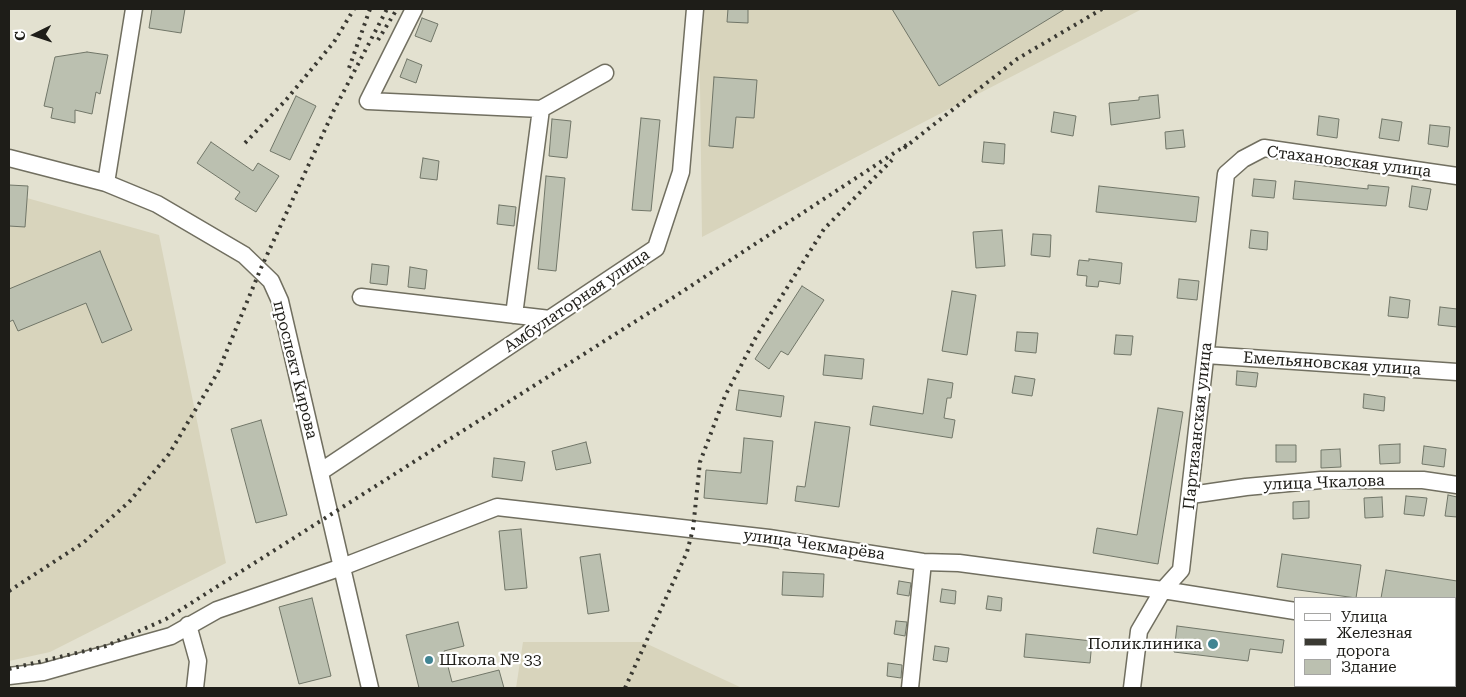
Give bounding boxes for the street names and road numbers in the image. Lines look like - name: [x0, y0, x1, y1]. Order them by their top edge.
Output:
- street label: Стахановская улица: [1266, 142, 1432, 182]
- street label: Амбулаторная улица: [501, 245, 653, 357]
- street label: проспект Кирова: [269, 299, 321, 441]
- street label: Партизанская улица: [1180, 341, 1216, 511]
- street label: Емельяновская улица: [1242, 348, 1422, 380]
- street label: улица Чкалова: [1263, 471, 1385, 495]
- street label: улица Чекмарёва: [742, 526, 886, 564]

